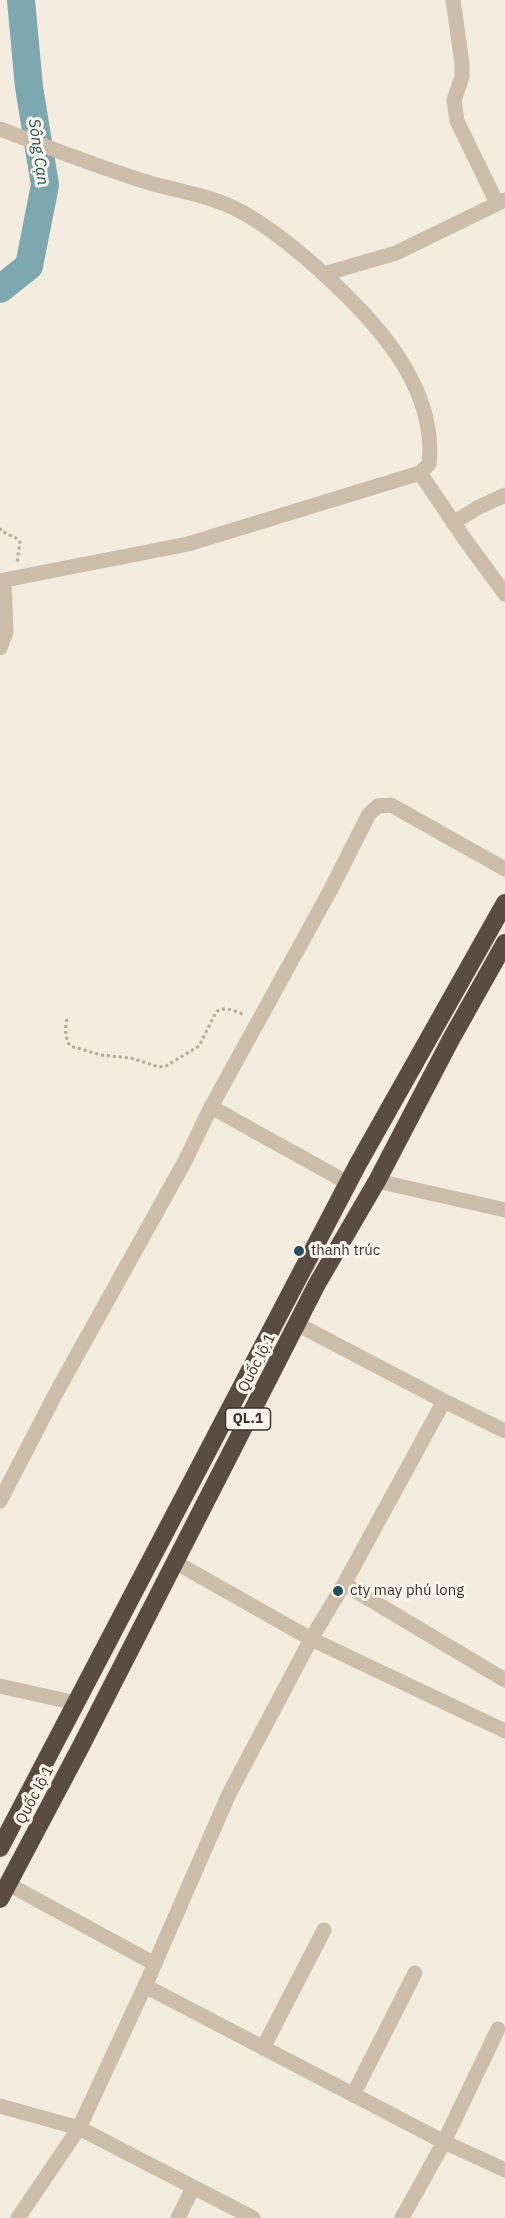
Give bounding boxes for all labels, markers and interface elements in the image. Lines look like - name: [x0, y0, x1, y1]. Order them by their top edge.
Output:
- water label: Sông Cạn: [24, 118, 52, 186]
- place label: thanh trúc: [311, 1242, 380, 1260]
- marker: thanh trúc: [292, 1244, 306, 1258]
- street label: Quốc lộ 1: [235, 1331, 279, 1395]
- road number: QL.1: [226, 1408, 270, 1430]
- place label: cty may phú long: [350, 1582, 464, 1600]
- marker: cty may phú long: [331, 1584, 345, 1598]
- street label: Quốc lộ 1: [12, 1763, 58, 1827]

